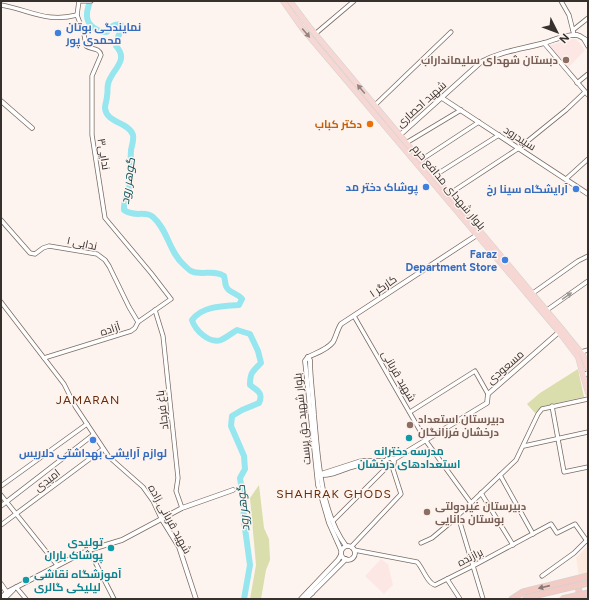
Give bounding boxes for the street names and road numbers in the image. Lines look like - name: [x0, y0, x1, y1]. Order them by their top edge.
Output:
- street label: شهید احصاری: [394, 79, 449, 130]
- street label: سپیدرود: [501, 123, 538, 154]
- street label: ندایی۳: [95, 137, 112, 171]
- street label: بلوار شهدای مدافع حرم: [408, 142, 488, 233]
- street label: ندایی ۱: [66, 234, 98, 253]
- street label: کارگر ۱: [367, 273, 399, 300]
- street label: آزاده: [98, 320, 122, 339]
- street label: شهید قربانی: [379, 348, 418, 404]
- street label: مسعودی: [484, 348, 527, 387]
- street label: بلوار شهید حق پرست: [291, 372, 314, 466]
- street label: باغ فرجاد: [154, 389, 172, 430]
- street label: امیدی: [32, 466, 63, 494]
- street label: شهید قربانی زاده: [145, 482, 194, 556]
- street label: برازنده: [455, 545, 485, 569]

